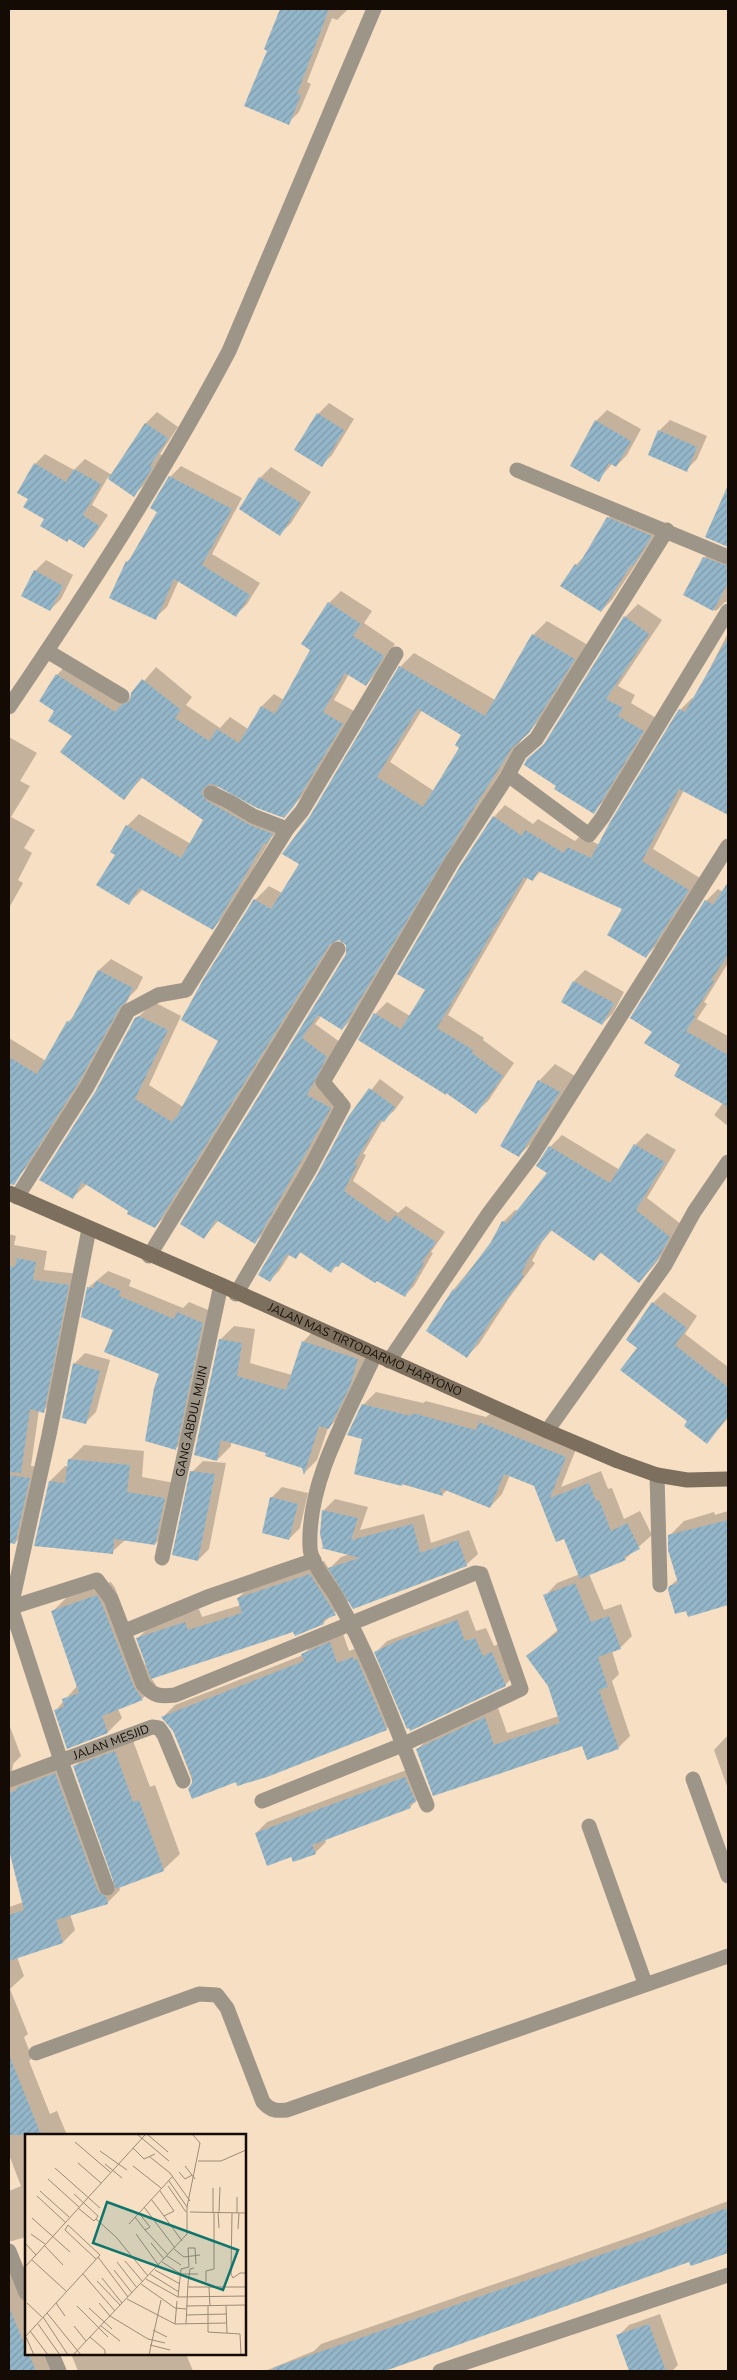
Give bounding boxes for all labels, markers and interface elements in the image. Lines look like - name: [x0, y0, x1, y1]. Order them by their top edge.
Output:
- street label: JALAN MAS TIRTODARMO HARYONO: [265, 1299, 465, 1400]
- street label: GANG ABDUL MUIN: [172, 1364, 211, 1478]
- street label: JALAN MESJID: [70, 1721, 152, 1764]
- inset map: [25, 2134, 246, 2355]

